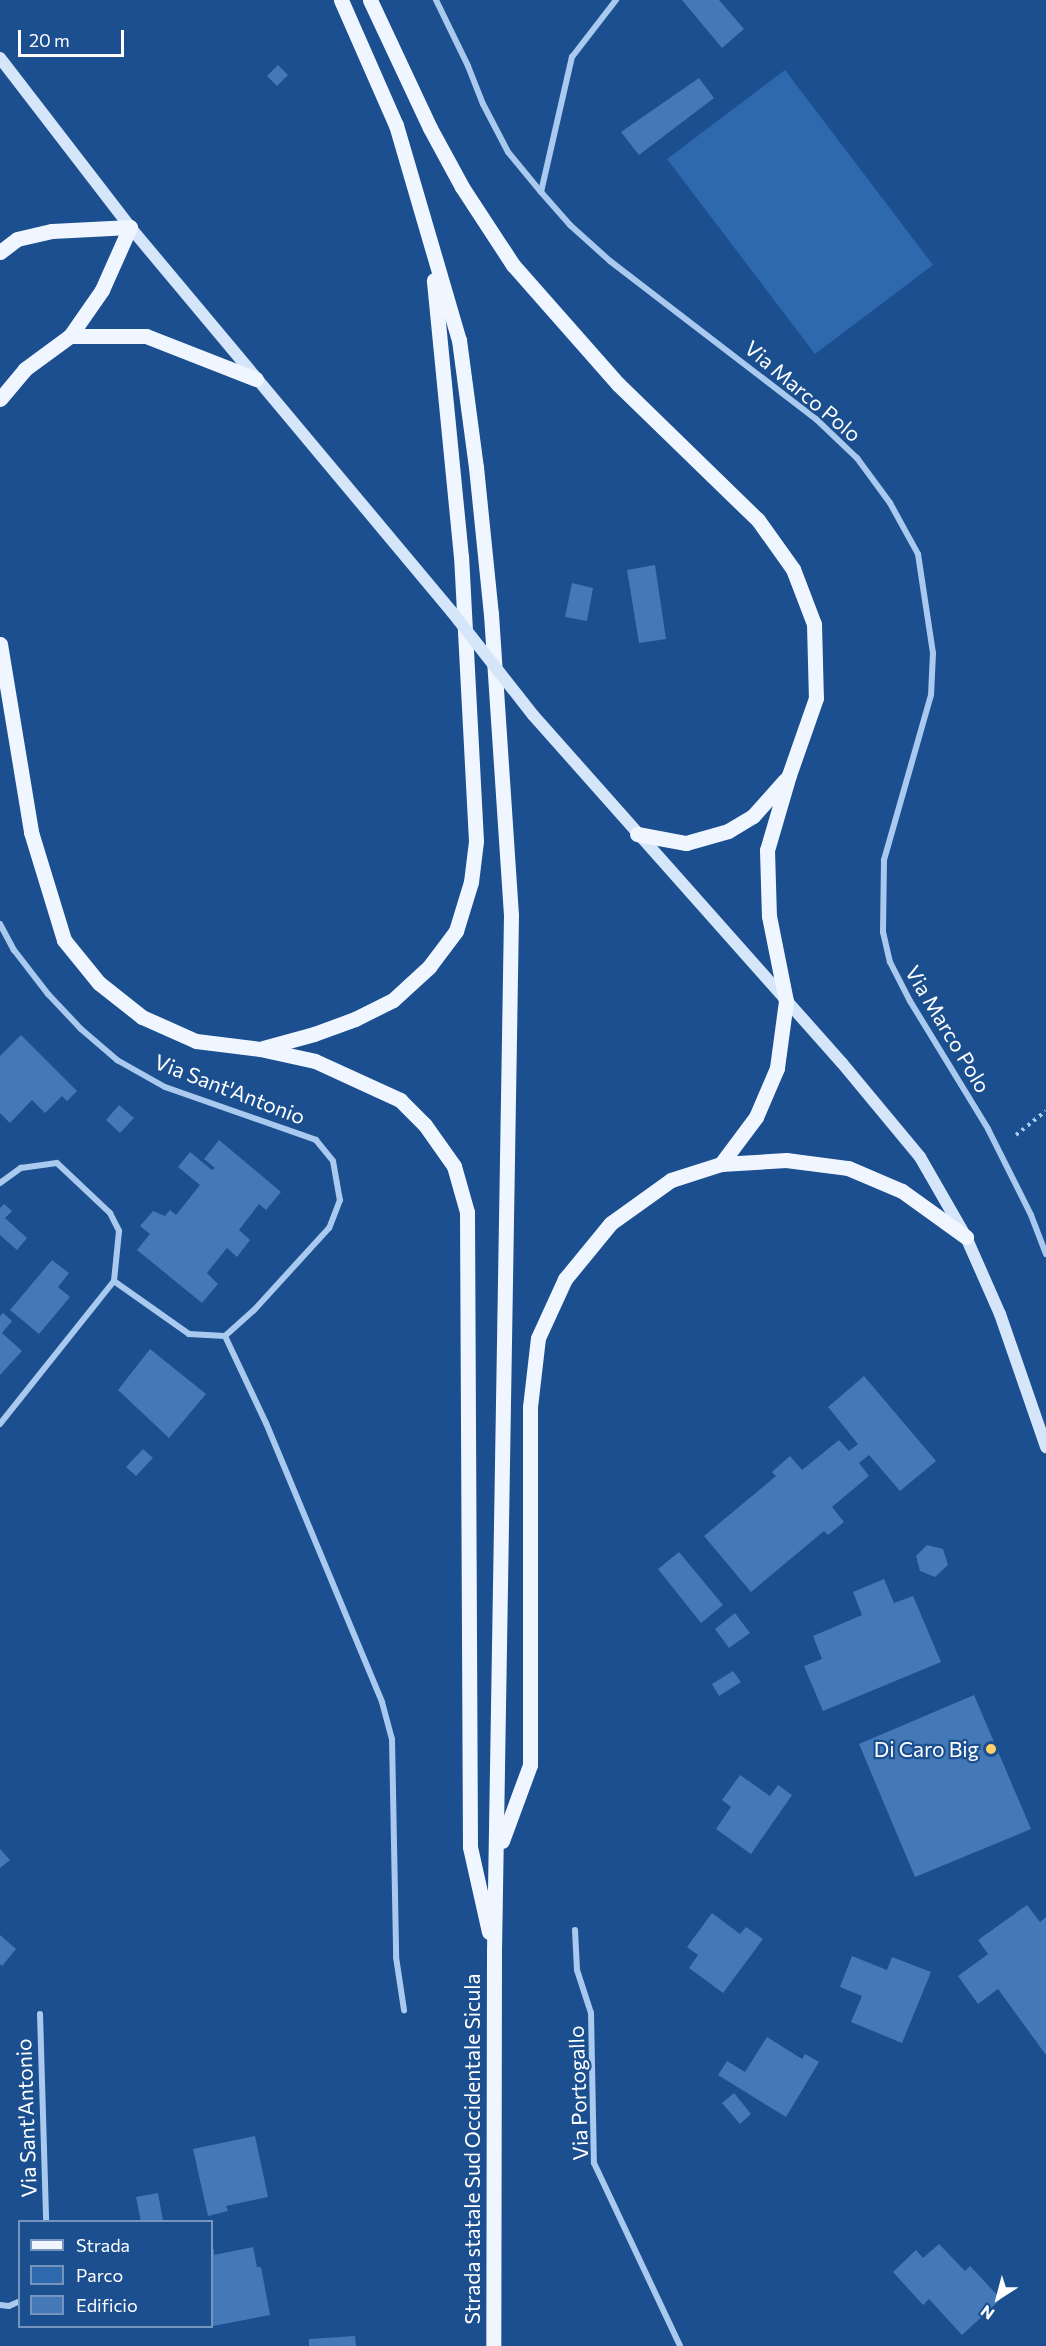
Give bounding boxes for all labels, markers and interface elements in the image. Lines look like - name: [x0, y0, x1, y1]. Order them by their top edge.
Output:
- scale bar: [21, 18, 128, 56]
- text: 20 m: [29, 29, 70, 51]
- street label: Via Marco Polo: [740, 335, 866, 447]
- street label: Via Marco Polo: [900, 961, 996, 1097]
- street label: Via Sant'Antonio: [151, 1049, 309, 1129]
- place label: Di Caro Big: [874, 1736, 979, 1762]
- marker: Di Caro Big: [984, 1742, 998, 1756]
- street label: Strada statale Sud Occidentale Sicula: [459, 1973, 485, 2325]
- street label: Via Portogallo: [563, 2025, 593, 2161]
- street label: Via Sant'Antonio: [11, 2038, 41, 2198]
- legend: [18, 2220, 213, 2328]
- text: Strada: [76, 2234, 130, 2256]
- text: Parco: [76, 2264, 123, 2286]
- north arrow: [968, 2268, 1028, 2328]
- text: Edificio: [76, 2294, 138, 2316]
- text: N: [977, 2302, 998, 2324]

